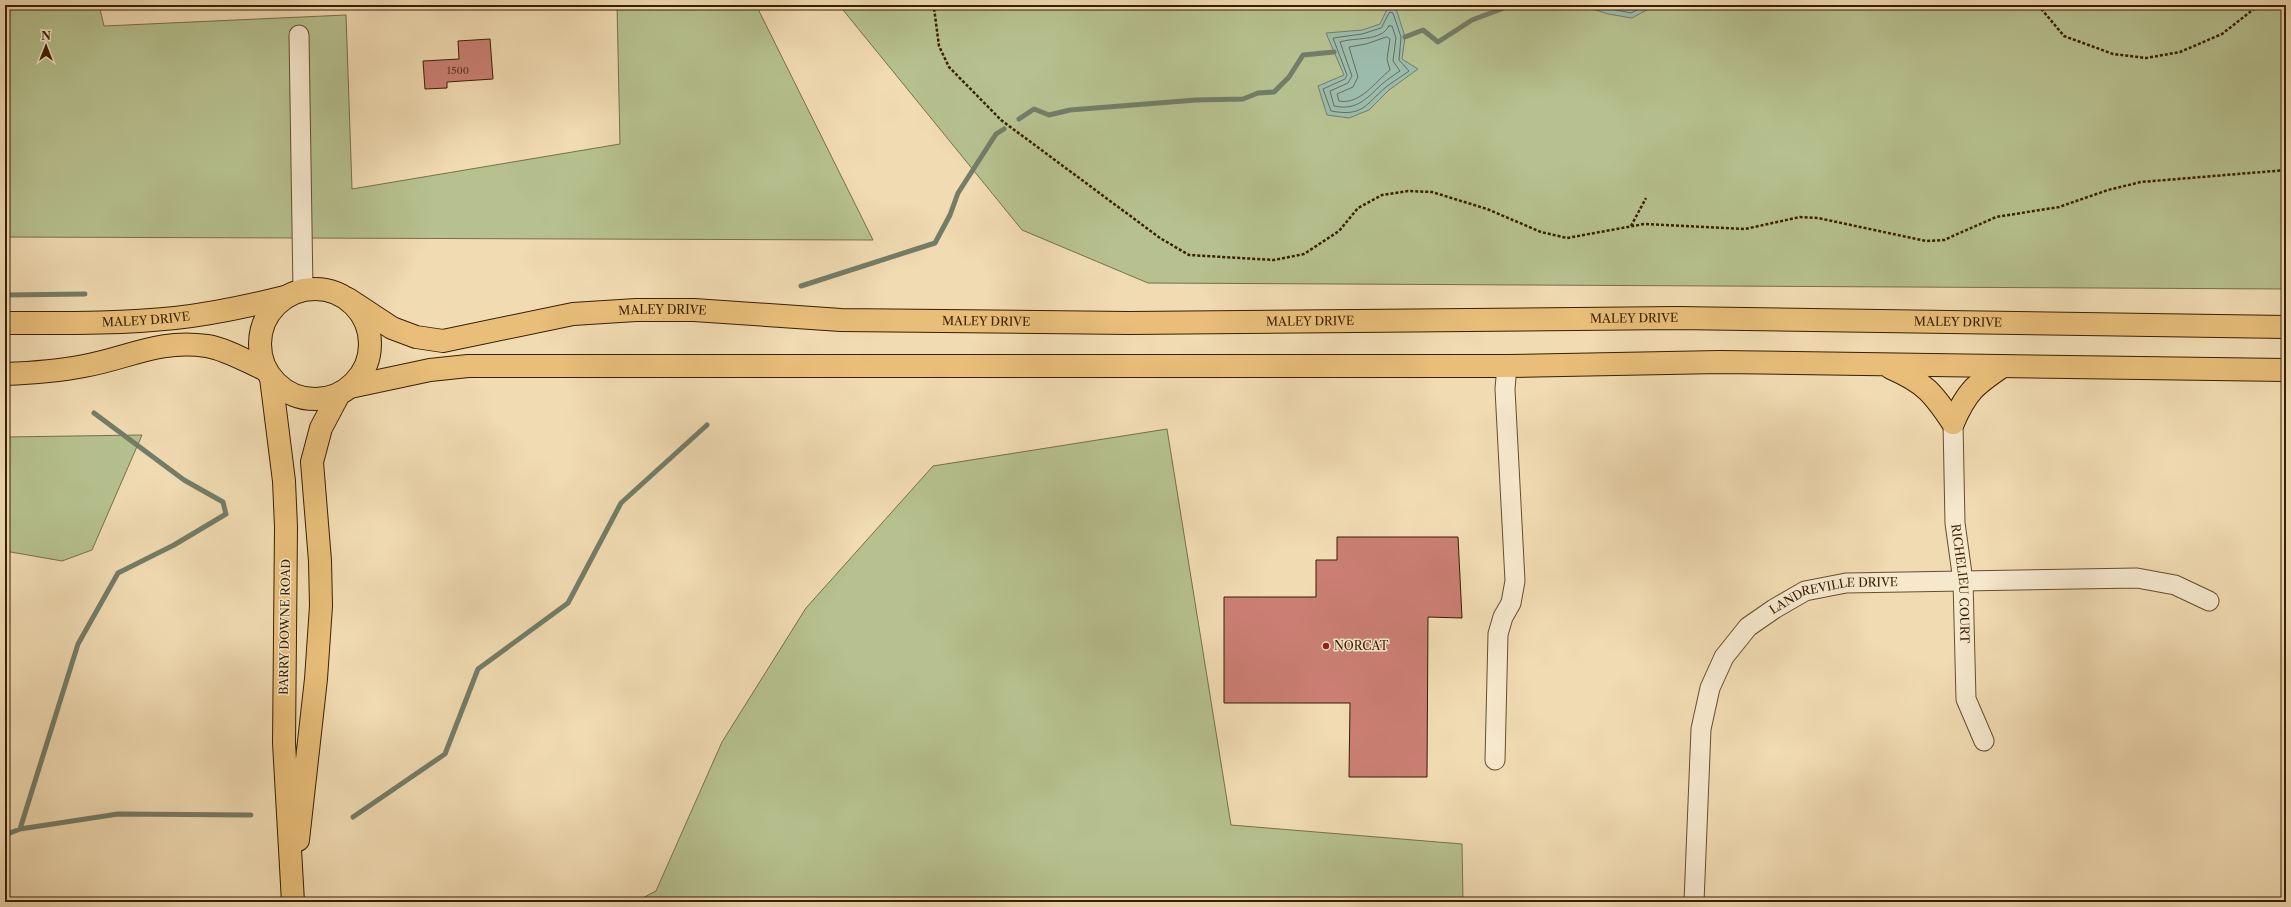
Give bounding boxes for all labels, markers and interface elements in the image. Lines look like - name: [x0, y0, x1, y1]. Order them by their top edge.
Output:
- north arrow: [26, 26, 66, 66]
- text: N: [41, 29, 51, 43]
- house number: 1500: [447, 64, 469, 77]
- street label: MALEY DRIVE: [618, 302, 707, 318]
- street label: MALEY DRIVE: [102, 308, 191, 330]
- street label: MALEY DRIVE: [1590, 310, 1678, 326]
- street label: MALEY DRIVE: [942, 313, 1030, 329]
- street label: MALEY DRIVE: [1266, 313, 1354, 329]
- street label: MALEY DRIVE: [1914, 314, 2002, 330]
- street label: RICHELIEU COURT: [1948, 523, 1973, 644]
- street label: BARRY DOWNE ROAD: [276, 559, 293, 695]
- street label: LANDREVILLE DRIVE: [1766, 574, 1898, 617]
- place label: NORCAT: [1334, 638, 1389, 653]
- marker: NORCAT: [1321, 641, 1331, 651]

